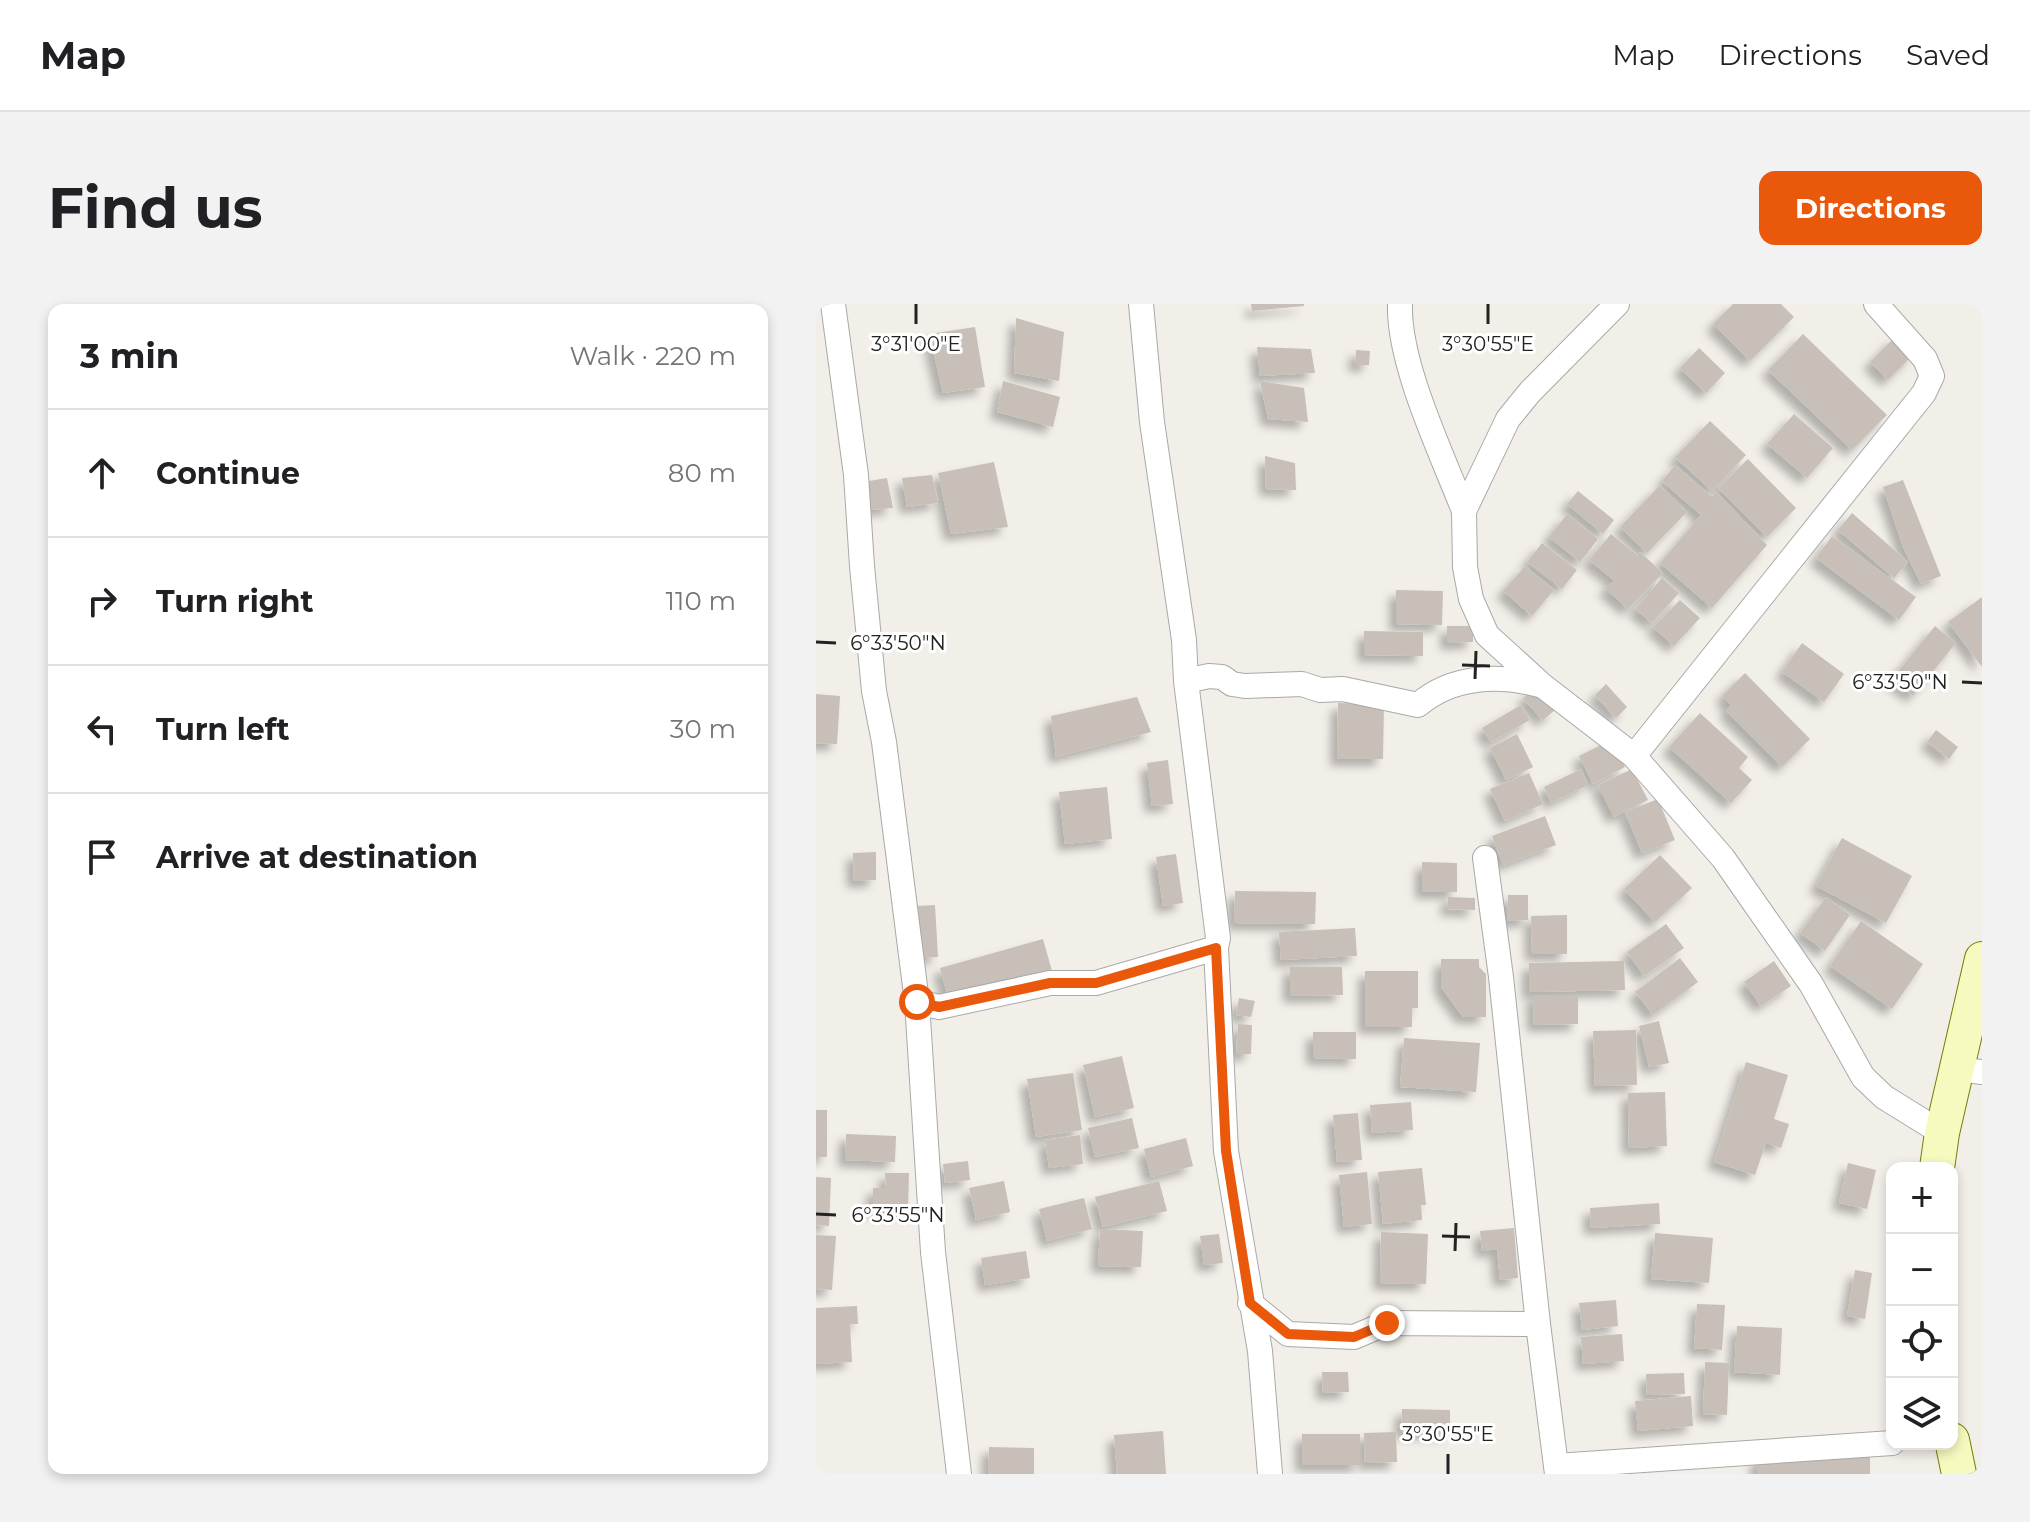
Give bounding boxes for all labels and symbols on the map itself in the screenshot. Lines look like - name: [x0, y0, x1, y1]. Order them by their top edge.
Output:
- text: 3°31'00"E: [871, 332, 961, 356]
- text: 3°30'55"E: [1442, 332, 1534, 356]
- text: 6°33'50"N: [850, 631, 946, 655]
- text: 6°33'50"N: [1852, 670, 1948, 694]
- route start: [899, 984, 935, 1020]
- text: 6°33'55"N: [851, 1203, 945, 1227]
- route end: [1369, 1305, 1405, 1341]
- text: 3°30'55"E: [1402, 1422, 1494, 1446]

